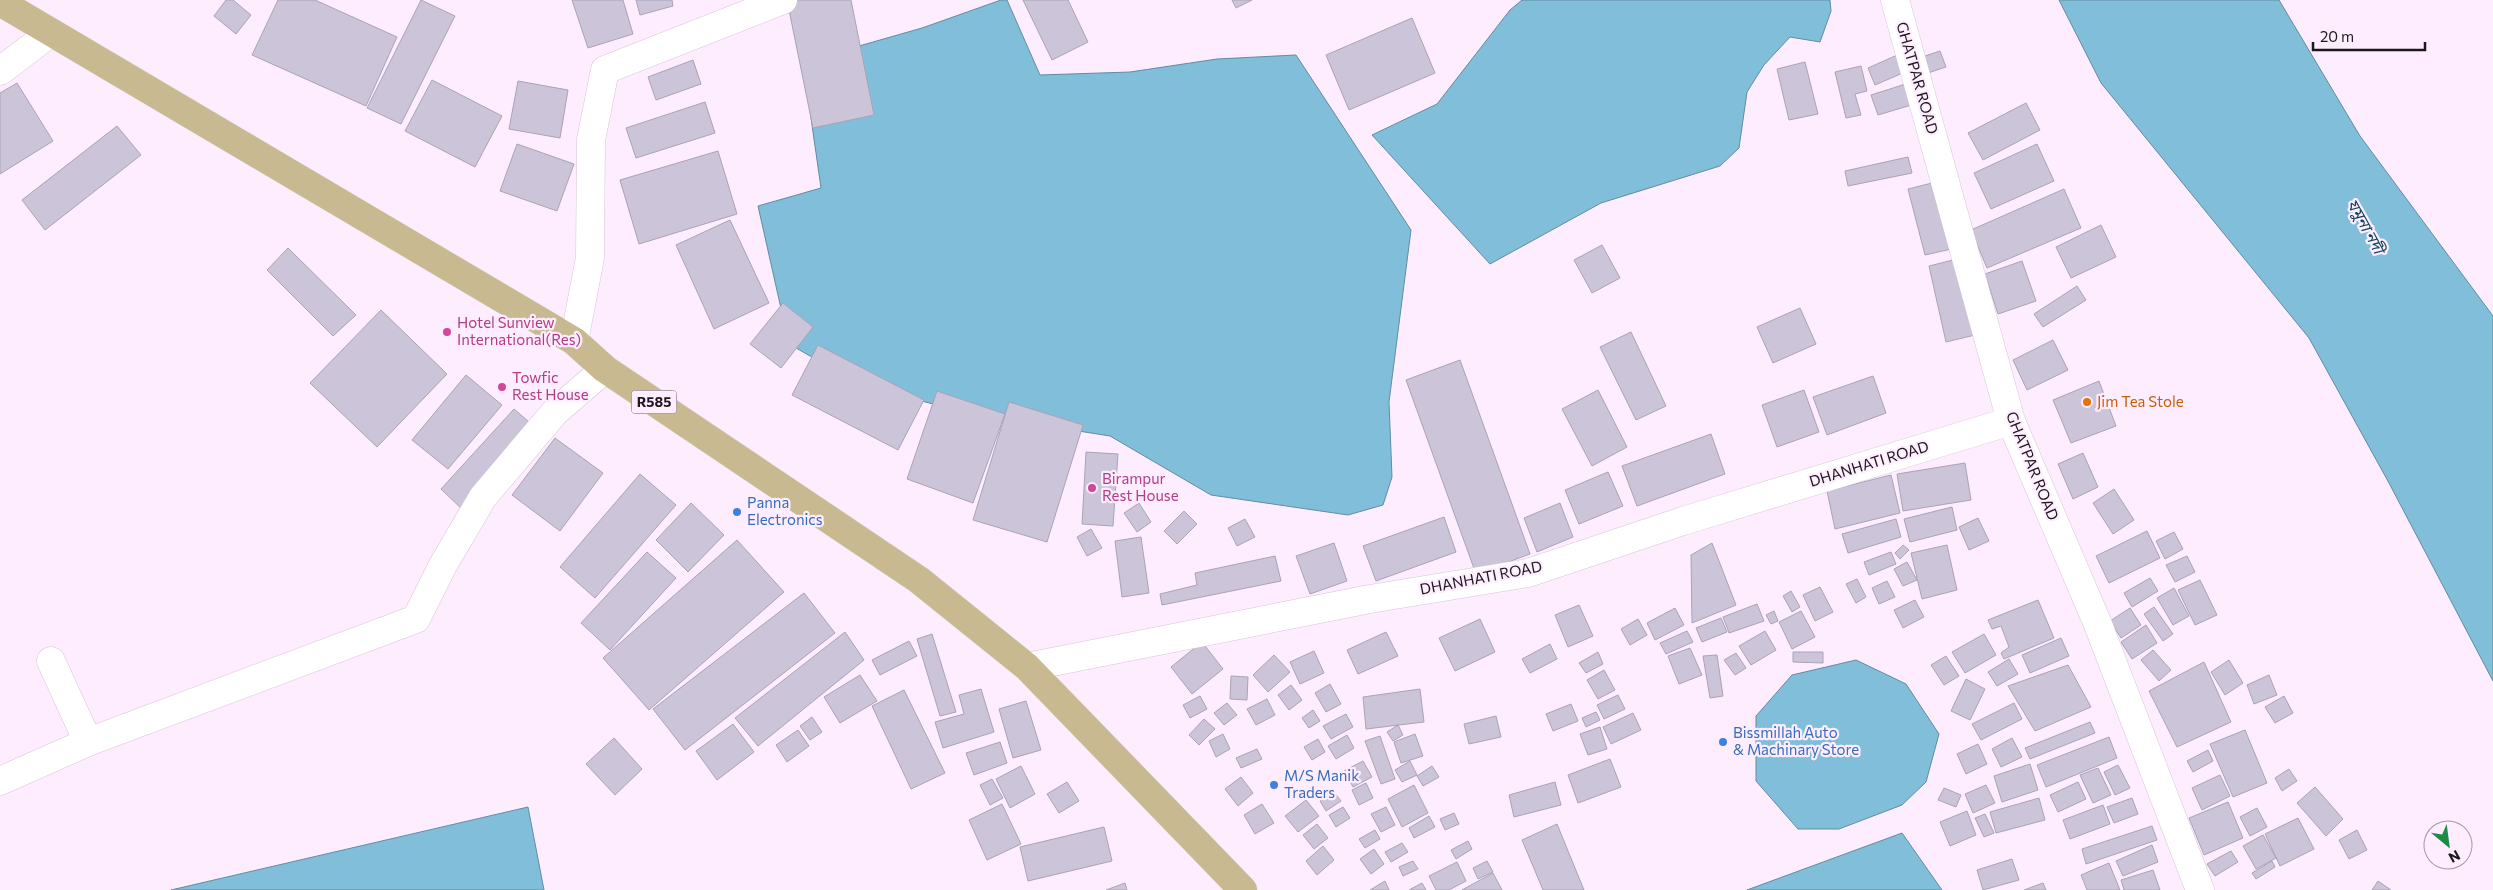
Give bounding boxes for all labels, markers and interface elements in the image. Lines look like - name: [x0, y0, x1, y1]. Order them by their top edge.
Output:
- street label: GHATPAR ROAD: [1893, 20, 1943, 136]
- scale bar: [2313, 20, 2426, 52]
- text: 20 m: [2320, 27, 2354, 45]
- water label: যমুনা নদী: [2343, 195, 2390, 259]
- place label: Hotel Sunview International(Res): [457, 313, 581, 348]
- marker: Hotel Sunview International(Res): [441, 326, 453, 338]
- place label: Towfic Rest House: [512, 368, 589, 403]
- marker: Towfic Rest House: [496, 381, 508, 393]
- road number: R585: [632, 391, 676, 414]
- place label: Jim Tea Stole: [2097, 392, 2184, 410]
- marker: Jim Tea Stole: [2081, 396, 2093, 408]
- street label: GHATPAR ROAD: [2003, 409, 2063, 523]
- street label: DHANHATI ROAD: [1807, 436, 1931, 490]
- place label: Birampur Rest House: [1102, 469, 1179, 504]
- marker: Birampur Rest House: [1086, 482, 1098, 494]
- place label: Panna Electronics: [747, 493, 823, 528]
- marker: Panna Electronics: [731, 506, 743, 518]
- street label: DHANHATI ROAD: [1418, 556, 1543, 598]
- place label: Bissmillah Auto & Machinary Store: [1733, 723, 1859, 758]
- marker: Bissmillah Auto & Machinary Store: [1717, 736, 1729, 748]
- place label: M/S Manik Traders: [1284, 766, 1359, 801]
- marker: M/S Manik Traders: [1268, 779, 1280, 791]
- north arrow: [2423, 820, 2473, 870]
- text: N: [2446, 847, 2463, 867]

